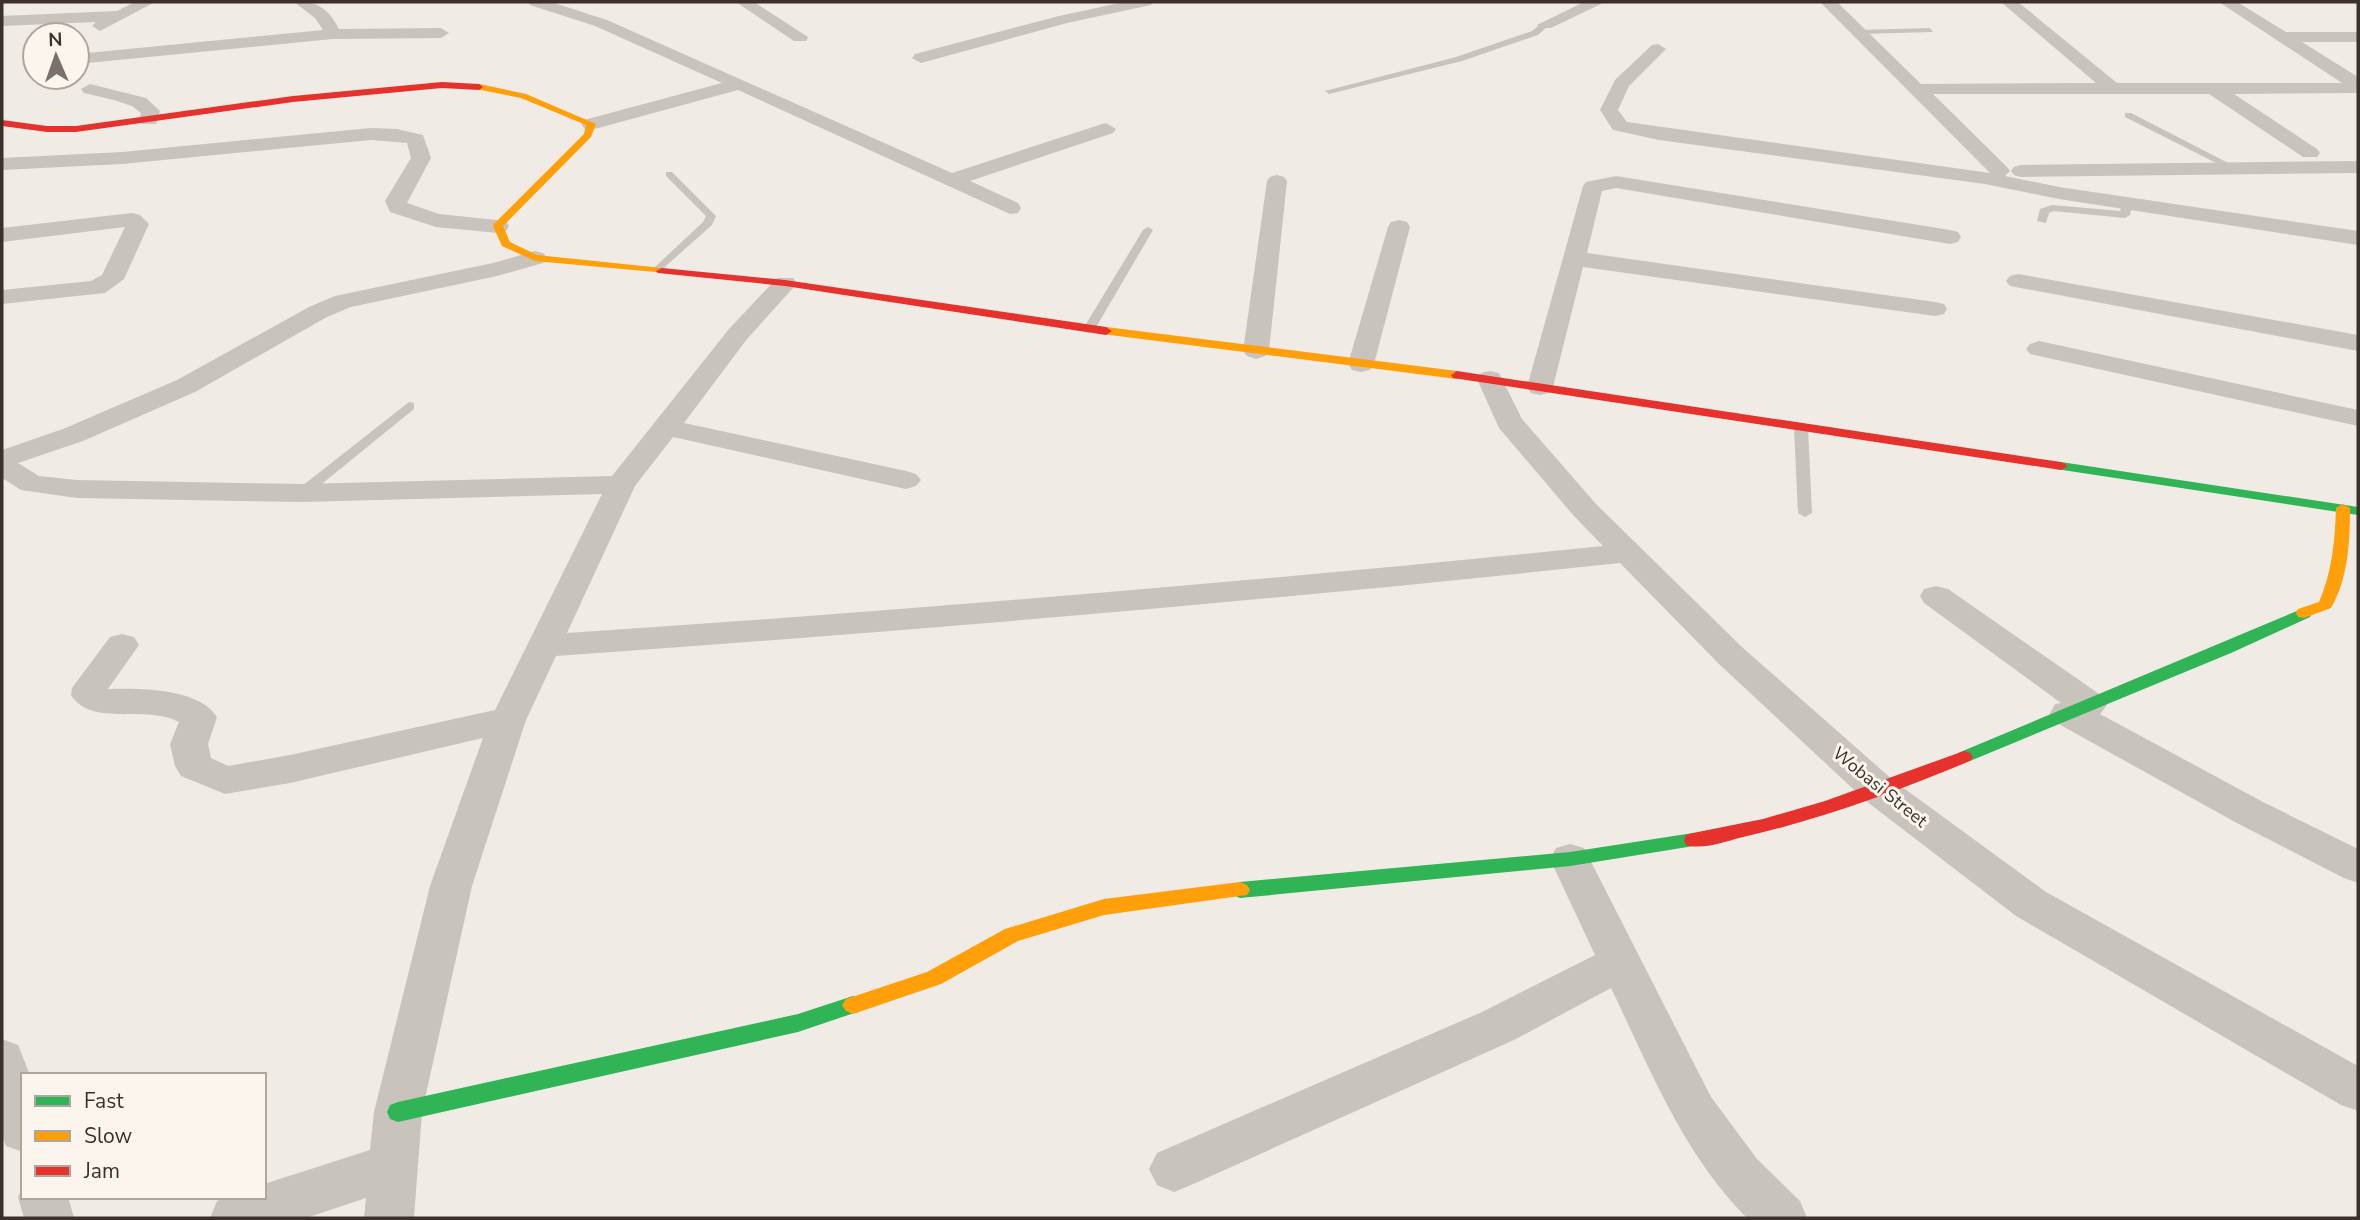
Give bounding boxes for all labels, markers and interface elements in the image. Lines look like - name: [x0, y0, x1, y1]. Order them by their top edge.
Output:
- north arrow: [21, 21, 91, 91]
- text: N: [48, 27, 63, 53]
- street label: Wobasi Street: [1828, 741, 1933, 833]
- legend: [21, 1073, 266, 1199]
- text: Fast: [84, 1087, 124, 1115]
- text: Slow: [84, 1122, 133, 1150]
- text: Jam: [83, 1157, 120, 1185]

